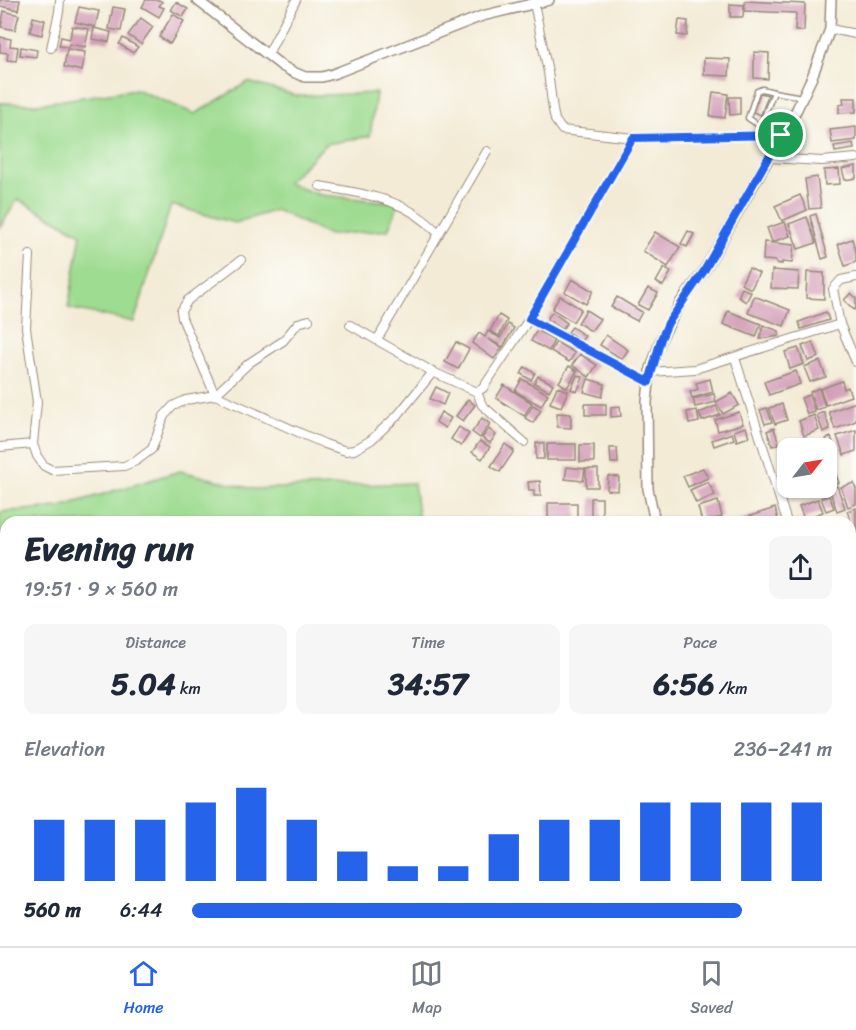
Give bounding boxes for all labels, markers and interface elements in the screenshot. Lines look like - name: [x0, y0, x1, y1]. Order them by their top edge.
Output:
- pin: [755, 109, 806, 160]
- icon: arrive: [764, 118, 797, 151]
- north arrow: [777, 438, 837, 498]
- map controls: [777, 438, 837, 498]
- text: Evening run: [24, 520, 194, 578]
- button: share: [769, 536, 832, 599]
- text: 19:51 · 9 × 560 m: [24, 572, 178, 607]
- text: Distance: [125, 628, 186, 657]
- text: Time: [411, 628, 445, 657]
- text: Pace: [683, 628, 717, 657]
- text: 5.04: [111, 657, 176, 711]
- text: 34:57: [388, 657, 468, 711]
- text: 6:56: [653, 657, 715, 711]
- text: km: [176, 674, 201, 703]
- text: /km: [715, 674, 748, 703]
- text: Elevation: [24, 732, 105, 767]
- text: 236–241 m: [734, 732, 832, 767]
- text: 560 m: [24, 893, 81, 928]
- text: 6:44: [120, 893, 162, 928]
- tab: Home: [123, 957, 163, 1022]
- tab: Map: [410, 957, 443, 1022]
- tab: Saved: [690, 957, 733, 1022]

